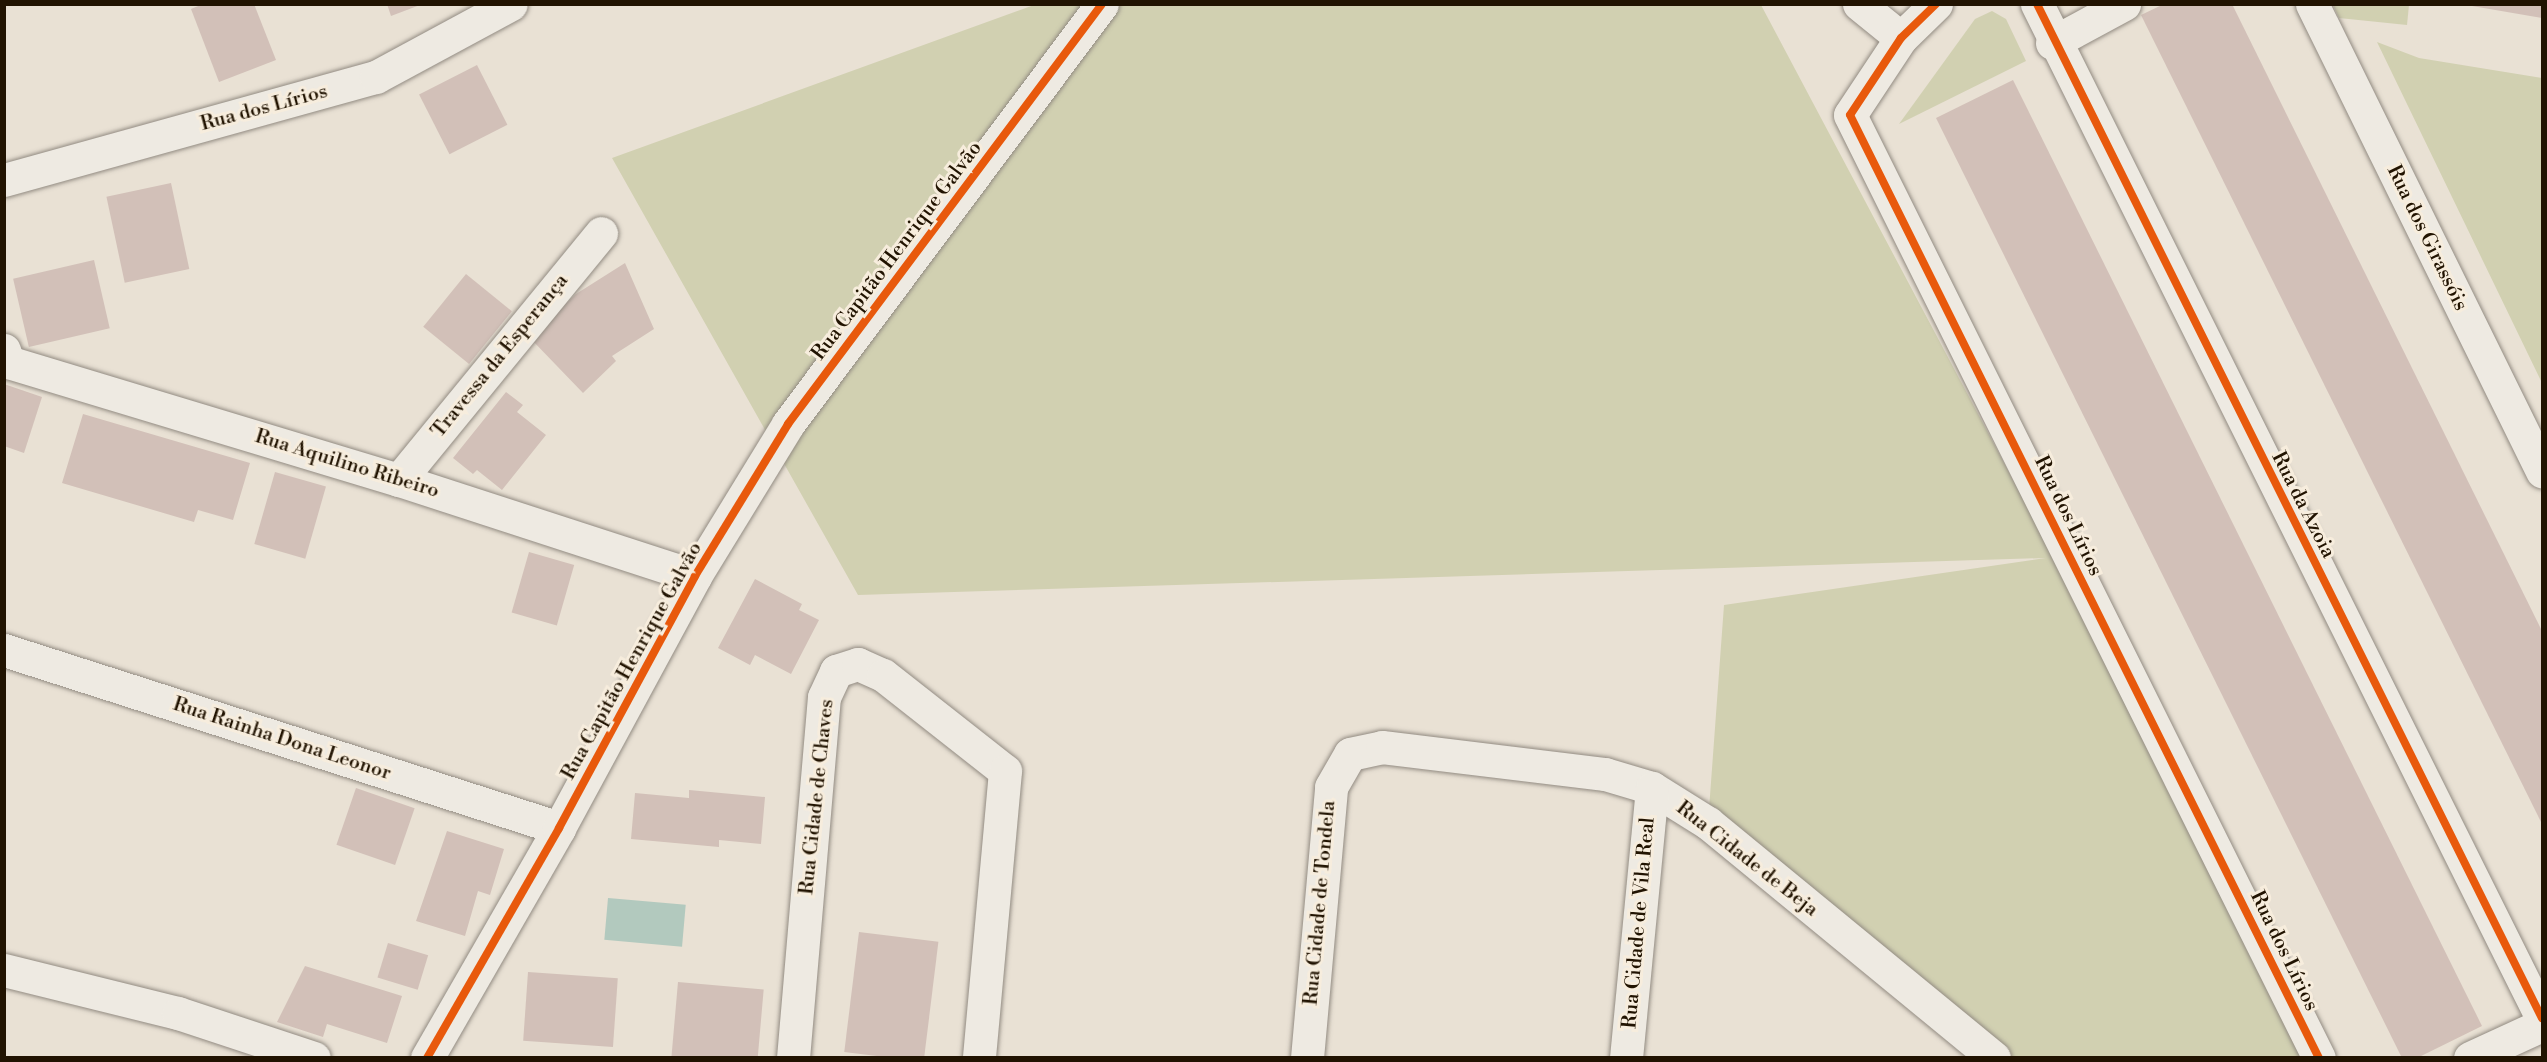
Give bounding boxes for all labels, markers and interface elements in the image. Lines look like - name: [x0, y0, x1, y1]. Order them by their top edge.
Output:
- street label: Rua dos Lírios: [198, 80, 330, 136]
- street label: Rua Capitão Henrique Galvão: [807, 137, 987, 365]
- street label: Rua dos Girassóis: [2381, 161, 2473, 315]
- street label: Travessa da Esperança: [427, 269, 573, 443]
- street label: Rua Aquilino Ribeiro: [252, 425, 442, 503]
- street label: Rua da Azoia: [2266, 448, 2340, 562]
- street label: Rua dos Lírios: [2029, 452, 2107, 580]
- street label: Rua Capitão Henrique Galvão: [557, 538, 707, 784]
- street label: Rua Rainha Dona Leonor: [170, 692, 394, 786]
- street label: Rua Cidade de Chaves: [795, 698, 839, 896]
- street label: Rua Cidade de Beja: [1671, 796, 1823, 922]
- street label: Rua Cidade de Tondela: [1299, 800, 1341, 1006]
- street label: Rua Cidade de Vila Real: [1618, 816, 1660, 1030]
- street label: Rua dos Lírios: [2245, 887, 2323, 1015]

